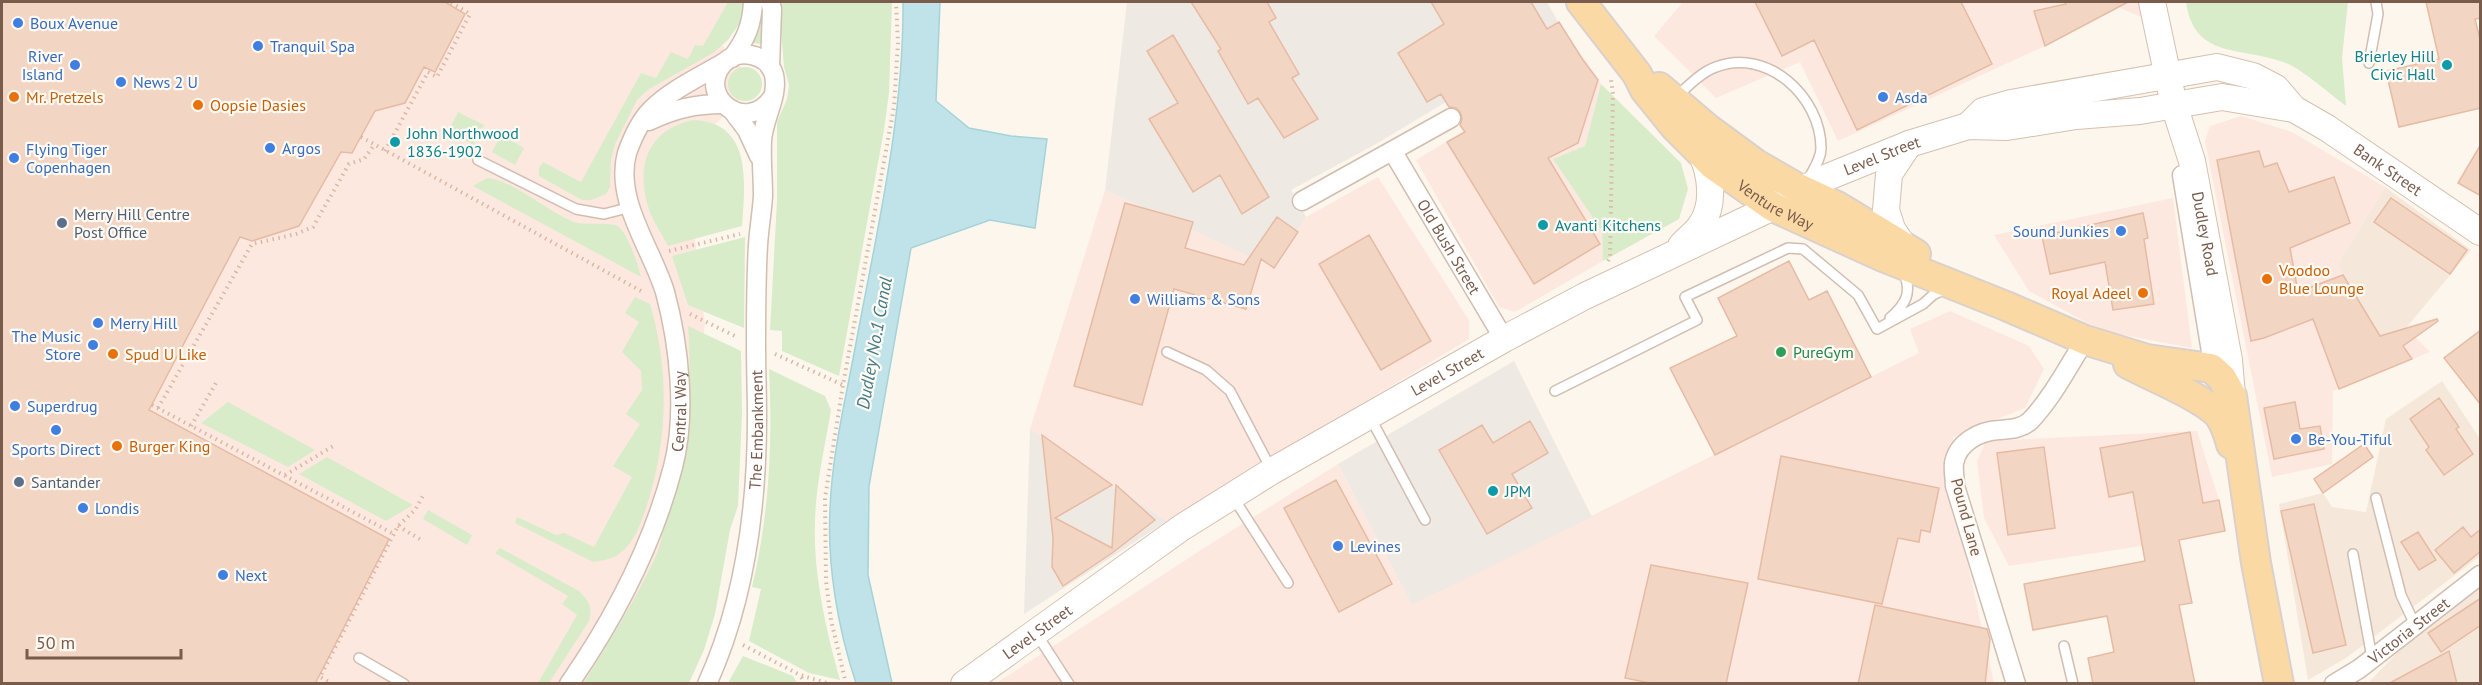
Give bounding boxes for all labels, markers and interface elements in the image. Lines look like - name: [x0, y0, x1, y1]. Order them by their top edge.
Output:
- place label: Boux Avenue: [30, 13, 118, 33]
- marker: Boux Avenue: [11, 16, 25, 30]
- place label: Tranquil Spa: [270, 36, 355, 56]
- marker: Tranquil Spa: [251, 39, 265, 53]
- place label: River Island: [22, 46, 64, 84]
- place label: Brierley Hill Civic Hall: [2354, 46, 2435, 84]
- marker: River Island: [68, 58, 82, 72]
- marker: Brierley Hill Civic Hall: [2440, 58, 2454, 72]
- place label: News 2 U: [133, 72, 198, 92]
- marker: News 2 U: [114, 75, 128, 89]
- place label: Mr. Pretzels: [26, 87, 104, 107]
- place label: Asda: [1895, 87, 1928, 107]
- marker: Mr. Pretzels: [7, 90, 21, 104]
- marker: Asda: [1876, 90, 1890, 104]
- place label: Oopsie Dasies: [210, 95, 306, 115]
- marker: Oopsie Dasies: [191, 98, 205, 112]
- place label: John Northwood 1836-1902: [406, 123, 519, 161]
- street label: Level Street: [1841, 131, 1923, 180]
- marker: John Northwood 1836-1902: [388, 135, 402, 149]
- place label: Argos: [282, 138, 321, 158]
- place label: Flying Tiger Copenhagen: [26, 139, 111, 177]
- street label: Bank Street: [2350, 139, 2427, 200]
- marker: Argos: [263, 141, 277, 155]
- marker: Flying Tiger Copenhagen: [7, 151, 21, 165]
- street label: Venture Way: [1733, 175, 1817, 234]
- street label: Dudley Road: [2188, 190, 2223, 277]
- street label: Old Bush Street: [1413, 195, 1485, 298]
- place label: Merry Hill Centre Post Office: [74, 204, 190, 242]
- place label: Avanti Kitchens: [1555, 215, 1661, 235]
- marker: Merry Hill Centre Post Office: [55, 216, 69, 230]
- marker: Avanti Kitchens: [1536, 218, 1550, 232]
- place label: Sound Junkies: [2013, 221, 2109, 241]
- marker: Sound Junkies: [2114, 224, 2128, 238]
- place label: Voodoo Blue Lounge: [2278, 260, 2364, 298]
- marker: Voodoo Blue Lounge: [2260, 272, 2274, 286]
- water label: Dudley No.1 Canal: [851, 275, 897, 411]
- place label: Royal Adeel: [2051, 283, 2131, 303]
- marker: Royal Adeel: [2136, 286, 2150, 300]
- place label: Williams & Sons: [1147, 289, 1260, 309]
- marker: Williams & Sons: [1128, 292, 1142, 306]
- place label: Merry Hill: [110, 313, 178, 333]
- marker: Merry Hill: [91, 316, 105, 330]
- place label: The Music Store: [11, 326, 81, 364]
- marker: The Music Store: [86, 338, 100, 352]
- street label: Level Street: [1407, 342, 1488, 400]
- place label: PureGym: [1793, 342, 1854, 362]
- place label: Spud U Like: [125, 344, 207, 364]
- marker: PureGym: [1774, 345, 1788, 359]
- marker: Spud U Like: [106, 347, 120, 361]
- street label: The Embankment: [744, 369, 767, 490]
- street label: Central Way: [667, 370, 690, 453]
- place label: Superdrug: [27, 396, 98, 416]
- marker: Superdrug: [8, 399, 22, 413]
- marker: Sports Direct: [49, 423, 63, 437]
- place label: Be-You-Tiful: [2308, 429, 2392, 449]
- marker: Be-You-Tiful: [2289, 432, 2303, 446]
- place label: Burger King: [129, 436, 210, 456]
- place label: Sports Direct: [12, 439, 101, 459]
- marker: Burger King: [110, 439, 124, 453]
- place label: Santander: [31, 472, 101, 492]
- marker: Santander: [12, 475, 26, 489]
- street label: Pound Lane: [1947, 476, 1987, 558]
- place label: JPM: [1504, 481, 1531, 501]
- marker: JPM: [1486, 484, 1500, 498]
- place label: Londis: [95, 498, 140, 518]
- marker: Londis: [76, 501, 90, 515]
- place label: Levines: [1350, 536, 1401, 556]
- marker: Levines: [1331, 539, 1345, 553]
- place label: Next: [235, 565, 268, 585]
- marker: Next: [216, 568, 230, 582]
- street label: Victoria Street: [2363, 592, 2454, 669]
- street label: Level Street: [998, 599, 1076, 663]
- scale bar: [27, 622, 182, 660]
- text: 50 m: [36, 631, 75, 654]

